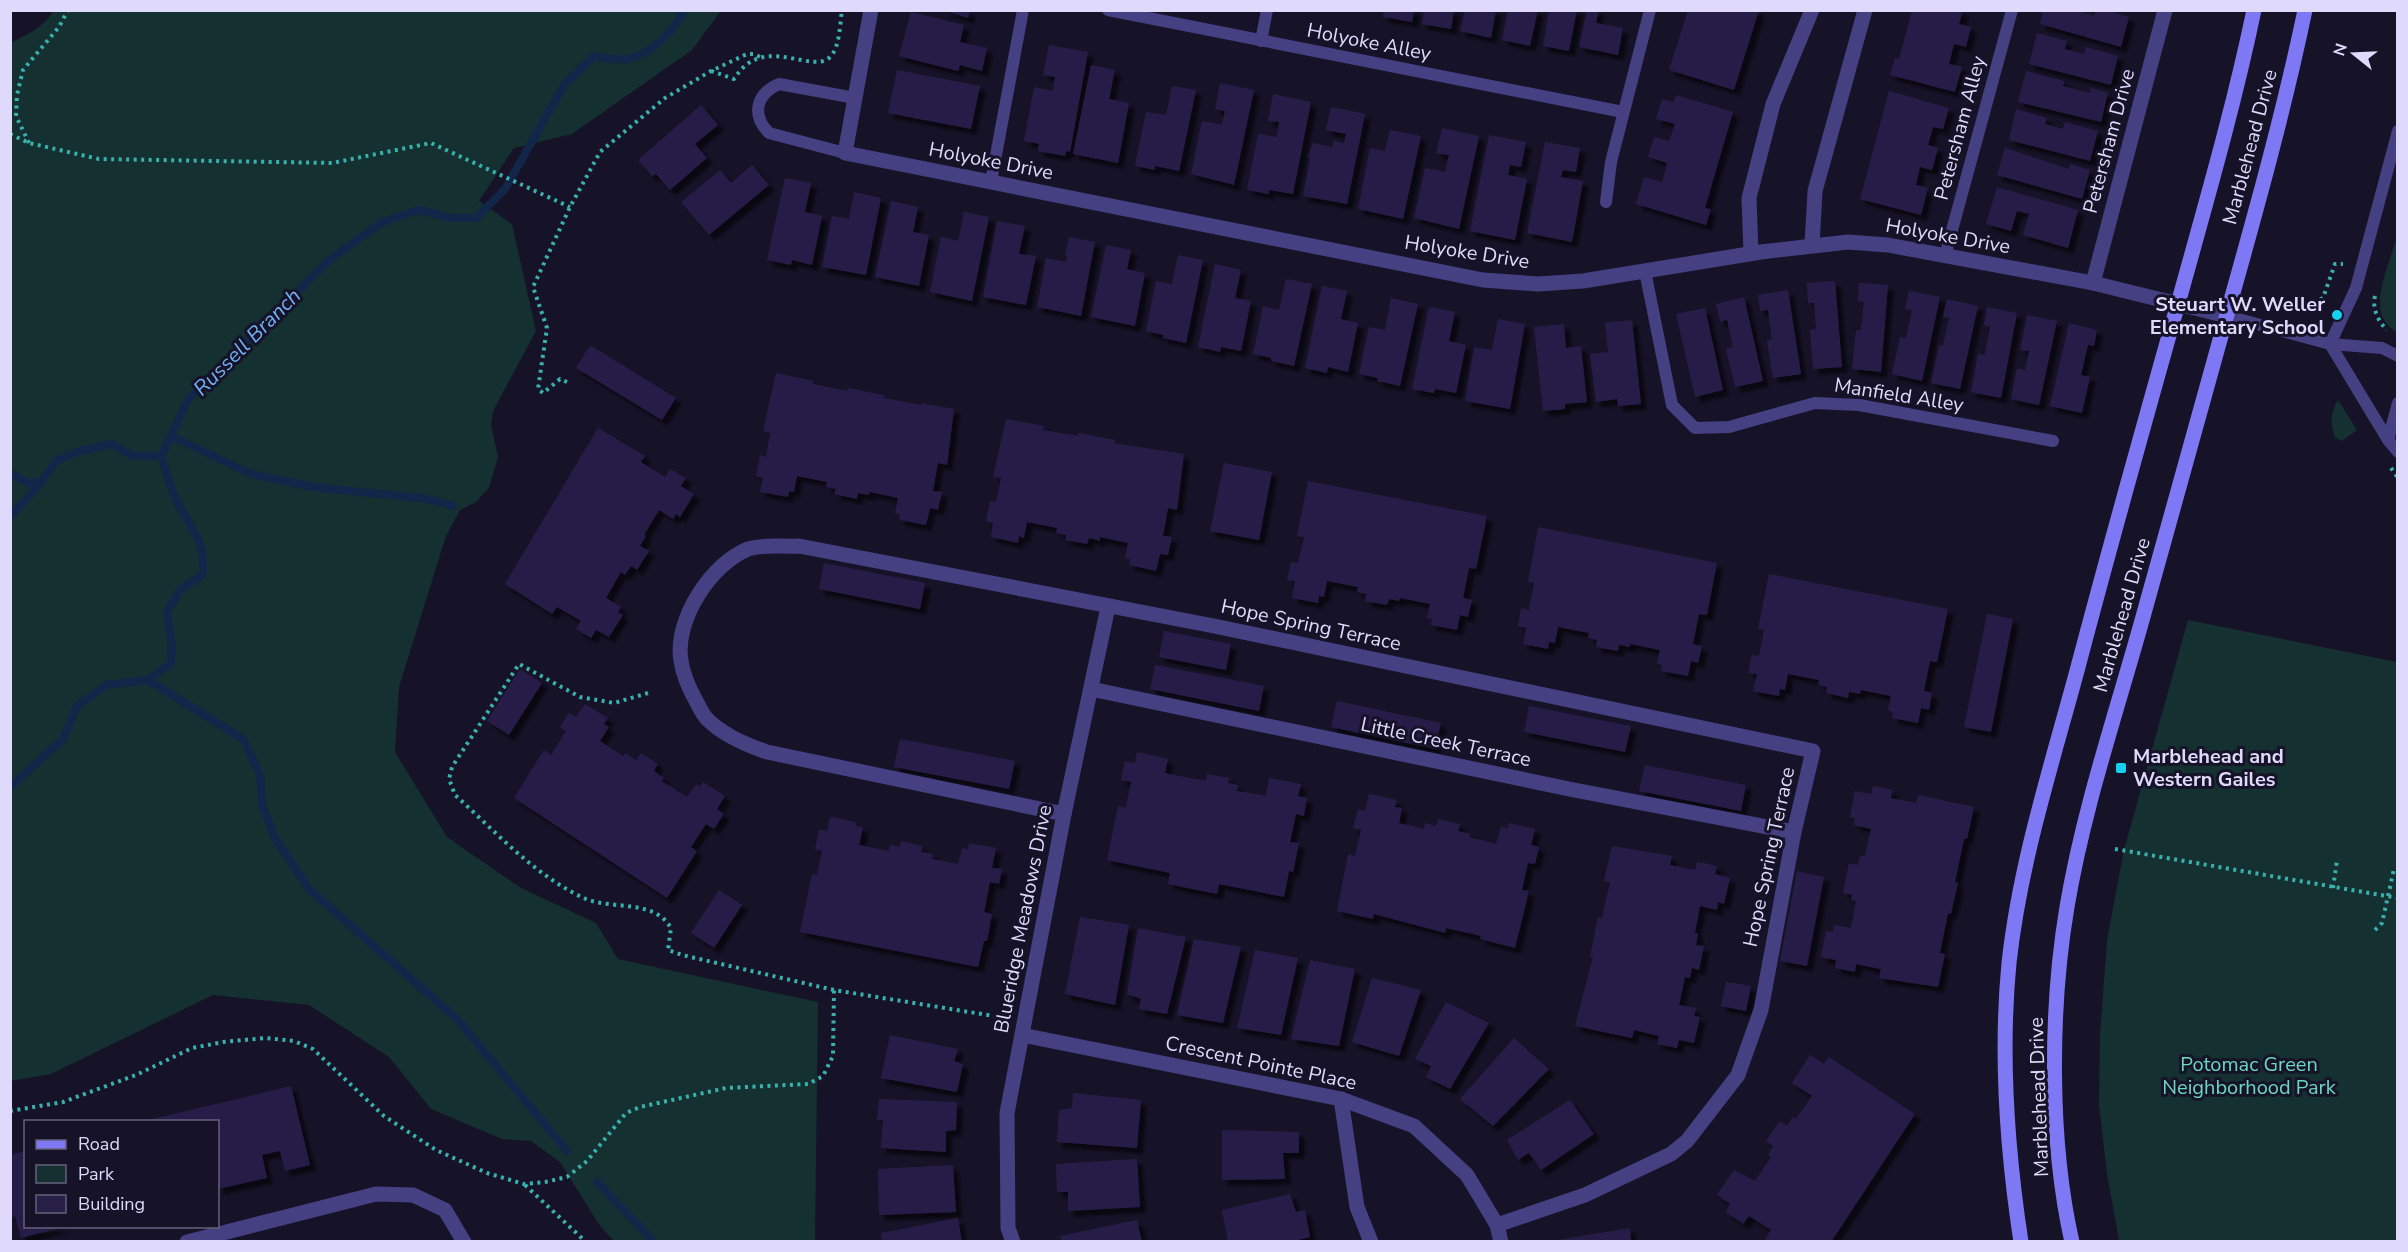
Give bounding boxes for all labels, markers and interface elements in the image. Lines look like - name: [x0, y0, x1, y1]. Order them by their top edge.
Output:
- street label: Holyoke Alley: [1305, 17, 1434, 67]
- north arrow: [2324, 24, 2384, 84]
- text: N: [2328, 41, 2353, 59]
- street label: Petersham Alley: [1928, 52, 1992, 203]
- street label: Petersham Drive: [2077, 66, 2141, 216]
- street label: Marblehead Drive: [2216, 66, 2284, 228]
- street label: Holyoke Drive: [926, 136, 1056, 186]
- street label: Holyoke Drive: [1883, 212, 2013, 260]
- street label: Holyoke Drive: [1403, 229, 1531, 275]
- water label: Russell Branch: [187, 282, 307, 402]
- place label: Steuart W. Weller Elementary School: [2150, 291, 2326, 341]
- marker: Steuart W. Weller Elementary School: [2330, 308, 2344, 322]
- street label: Manfield Alley: [1832, 371, 1966, 419]
- street label: Marblehead Drive: [2087, 534, 2157, 696]
- street label: Hope Spring Terrace: [1218, 593, 1404, 657]
- street label: Little Creek Terrace: [1358, 711, 1534, 773]
- place label: Marblehead and Western Gailes: [2133, 743, 2284, 793]
- marker: Marblehead and Western Gailes: [2114, 761, 2128, 775]
- street label: Hope Spring Terrace: [1737, 764, 1801, 950]
- street label: Blueridge Meadows Drive: [988, 803, 1058, 1035]
- street label: Marblehead Drive: [2023, 1017, 2055, 1177]
- street label: Crescent Pointe Place: [1163, 1030, 1359, 1096]
- park label: Potomac Green Neighborhood Park: [2162, 1051, 2337, 1101]
- legend: [24, 1120, 219, 1228]
- text: Road: [78, 1132, 120, 1156]
- text: Park: [78, 1162, 115, 1186]
- text: Building: [78, 1192, 145, 1216]

